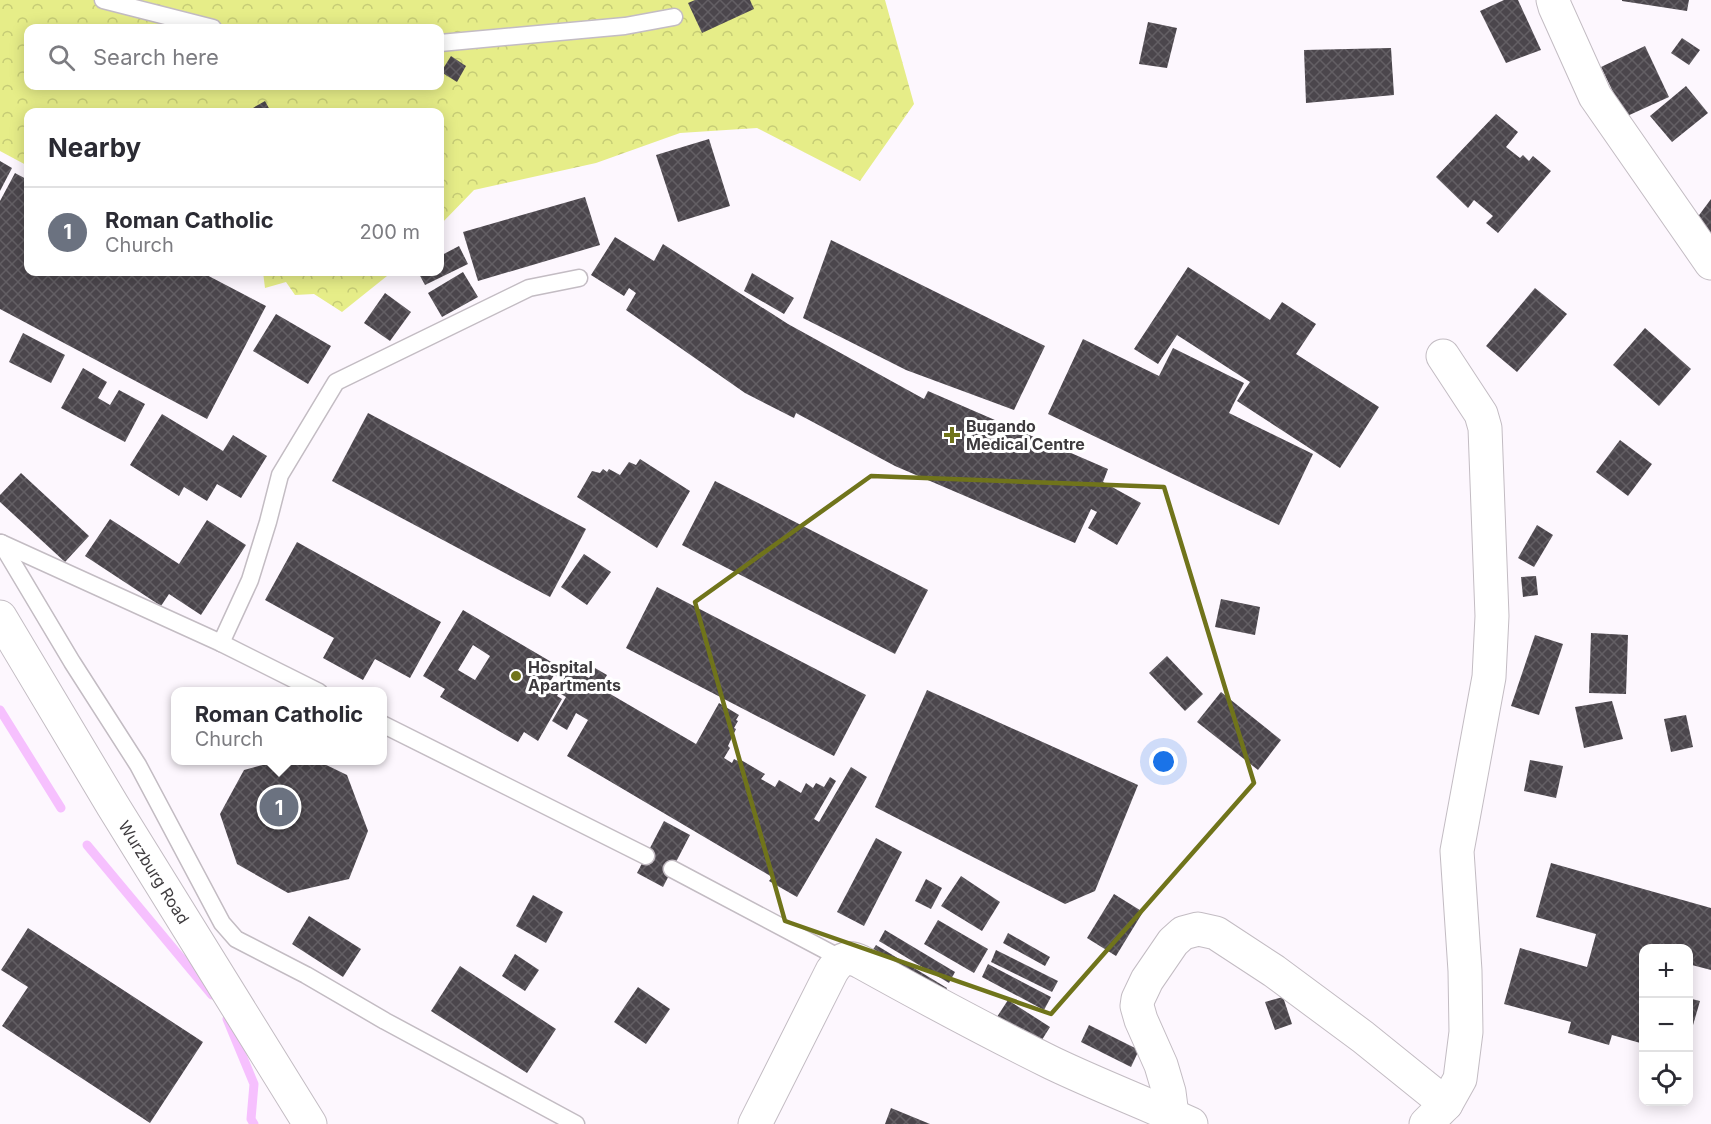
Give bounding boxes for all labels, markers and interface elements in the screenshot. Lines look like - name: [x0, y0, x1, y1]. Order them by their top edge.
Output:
- search box: [24, 24, 444, 90]
- icon: search: [45, 41, 78, 74]
- text: Search here: [93, 44, 219, 70]
- text: Nearby: [48, 132, 141, 163]
- text: Roman Catholic: [105, 207, 274, 233]
- text: 1: [63, 220, 72, 244]
- text: 200 m: [359, 220, 420, 244]
- text: Church: [105, 233, 174, 257]
- place label: Bugando Medical Centre: [966, 416, 1085, 454]
- marker: Bugando Medical Centre: [943, 426, 961, 444]
- place label: Hospital Apartments: [528, 657, 621, 695]
- marker: Hospital Apartments: [509, 669, 523, 683]
- popup: [171, 687, 387, 765]
- text: Roman Catholic: [195, 701, 363, 727]
- text: Church: [195, 727, 263, 751]
- your location: [1149, 747, 1178, 776]
- pin: 1: [260, 784, 298, 830]
- street label: Wurzburg Road: [114, 817, 194, 927]
- map controls: [1639, 944, 1693, 1106]
- button: +: [1639, 944, 1693, 998]
- button: −: [1639, 998, 1693, 1052]
- button: locate: [1639, 1052, 1693, 1106]

